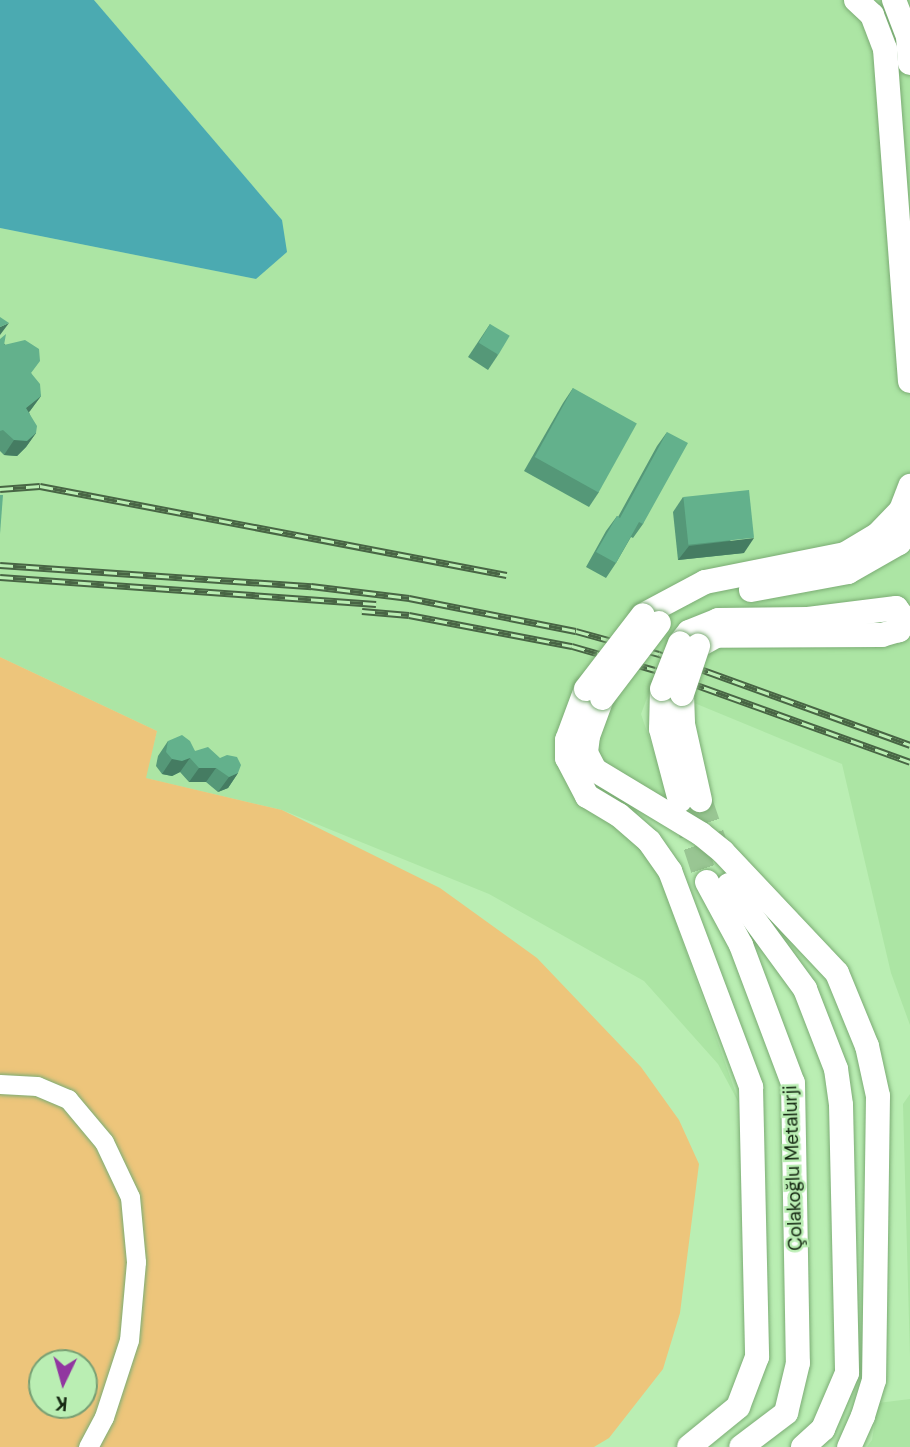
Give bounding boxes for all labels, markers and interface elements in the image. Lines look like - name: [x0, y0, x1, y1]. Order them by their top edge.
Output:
- street label: Çolakoğlu Metalurji: [779, 1085, 807, 1251]
- north arrow: [28, 1349, 98, 1419]
- text: K: [54, 1390, 69, 1416]

